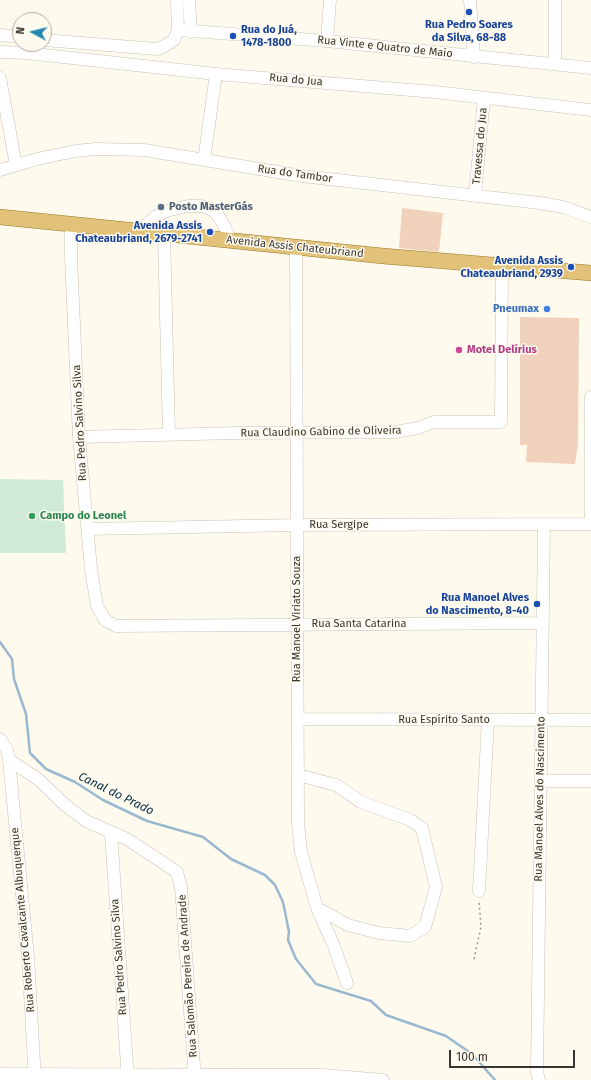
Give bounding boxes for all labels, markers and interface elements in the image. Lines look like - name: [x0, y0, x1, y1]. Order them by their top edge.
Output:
- marker: Rua Pedro Soares da Silva, 68-88: [464, 7, 474, 17]
- north arrow: [12, 12, 52, 52]
- place label: Rua Pedro Soares da Silva, 68-88: [425, 18, 513, 44]
- place label: Rua do Juá, 1478-1800: [241, 23, 297, 49]
- text: N: [14, 26, 27, 35]
- marker: Rua do Juá, 1478-1800: [228, 31, 238, 41]
- street label: Rua Vinte e Quatro de Maio: [317, 33, 453, 61]
- street label: Rua do Jua: [269, 71, 323, 89]
- street label: Travessa do Jua: [470, 107, 490, 185]
- street label: Rua do Tambor: [257, 162, 333, 186]
- place label: Posto MasterGás: [169, 200, 253, 214]
- marker: Posto MasterGás: [156, 202, 166, 212]
- place label: Avenida Assis Chateaubriand, 2679-2741: [75, 219, 202, 245]
- marker: Avenida Assis Chateaubriand, 2679-2741: [205, 227, 215, 237]
- street label: Avenida Assis Chateubriand: [226, 233, 364, 261]
- place label: Avenida Assis Chateaubriand, 2939: [461, 254, 563, 280]
- marker: Avenida Assis Chateaubriand, 2939: [566, 262, 576, 272]
- place label: Pneumax: [493, 302, 539, 316]
- marker: Pneumax: [542, 304, 552, 314]
- place label: Motel Delírius: [467, 343, 537, 357]
- marker: Motel Delírius: [454, 345, 464, 355]
- street label: Rua Pedro Salvino Silva: [70, 364, 90, 482]
- street label: Rua Claudino Gabino de Oliveira: [240, 424, 402, 440]
- place label: Campo do Leonel: [40, 509, 126, 523]
- marker: Campo do Leonel: [27, 511, 37, 521]
- street label: Rua Sergipe: [309, 518, 369, 532]
- street label: Rua Manoel Viriato Souza: [290, 556, 304, 682]
- place label: Rua Manoel Alves do Nascimento, 8-40: [426, 591, 529, 617]
- marker: Rua Manoel Alves do Nascimento, 8-40: [532, 599, 542, 609]
- street label: Rua Santa Catarina: [312, 617, 406, 631]
- street label: Rua Espírito Santo: [398, 713, 490, 727]
- street label: Rua Manoel Alves do Nascimento: [532, 716, 548, 882]
- water label: Canal do Prado: [76, 769, 156, 819]
- street label: Rua Roberto Cavalcante Albuquerque: [8, 827, 38, 1013]
- street label: Rua Salomão Pereira de Andrade: [176, 894, 200, 1058]
- street label: Rua Pedro Salvino Silva: [108, 898, 130, 1016]
- scale bar: [451, 1042, 577, 1068]
- text: 100 m: [456, 1050, 488, 1064]

